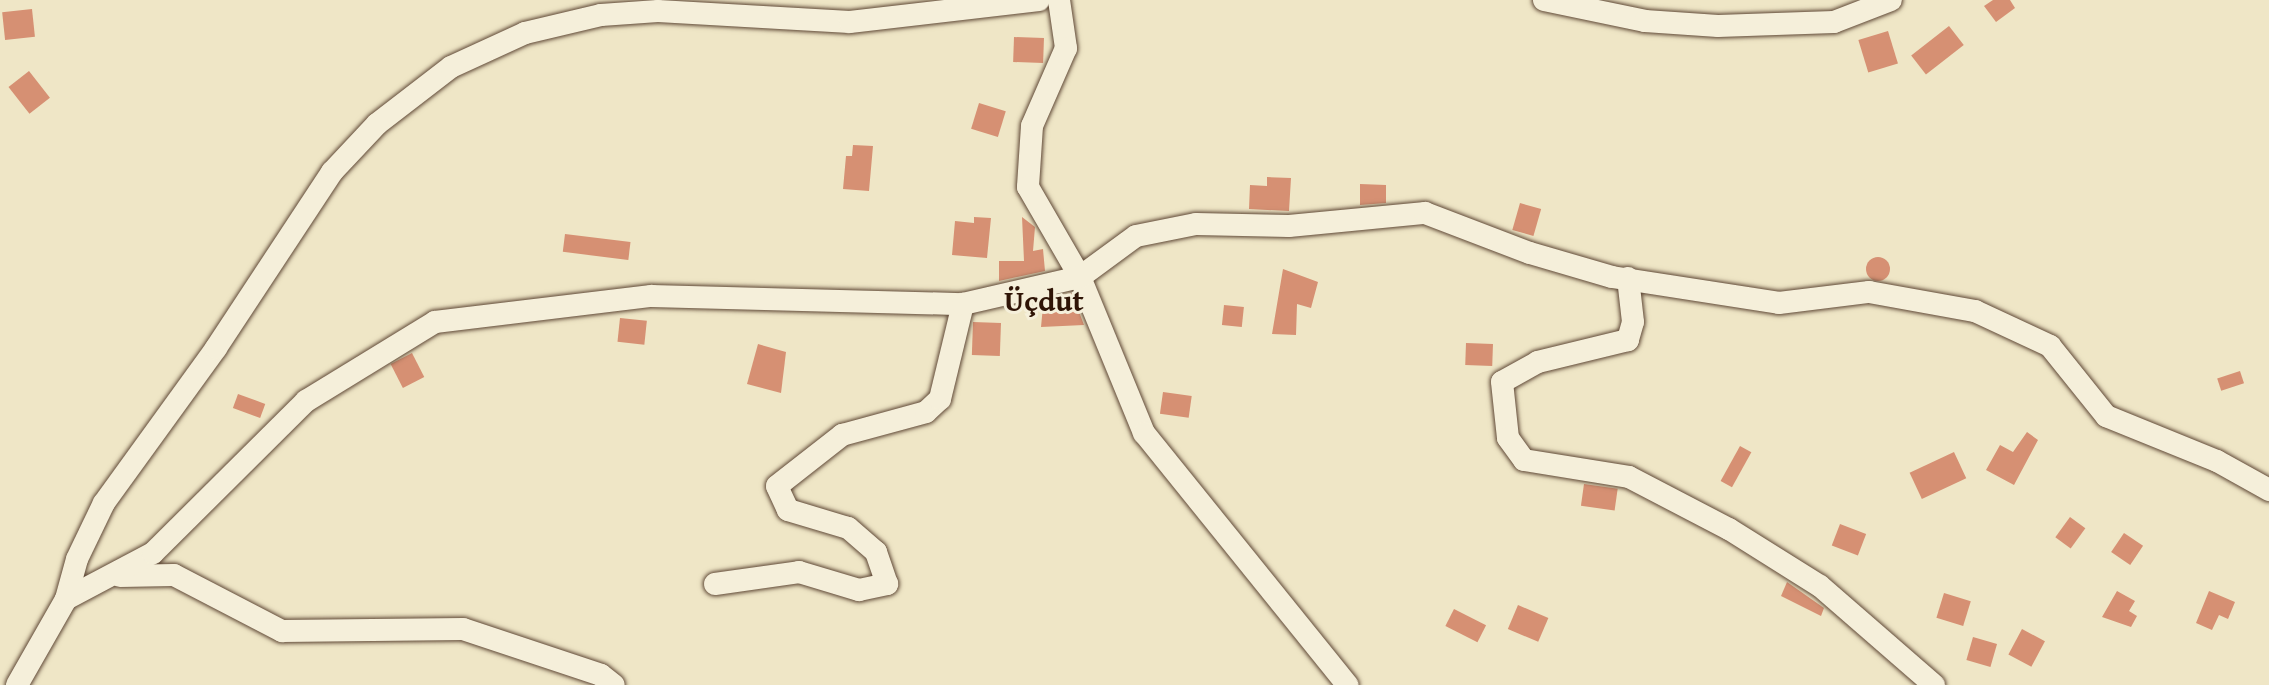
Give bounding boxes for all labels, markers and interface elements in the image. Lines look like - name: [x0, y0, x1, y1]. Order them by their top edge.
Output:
- district label: Üçdut: [1004, 282, 1084, 318]

